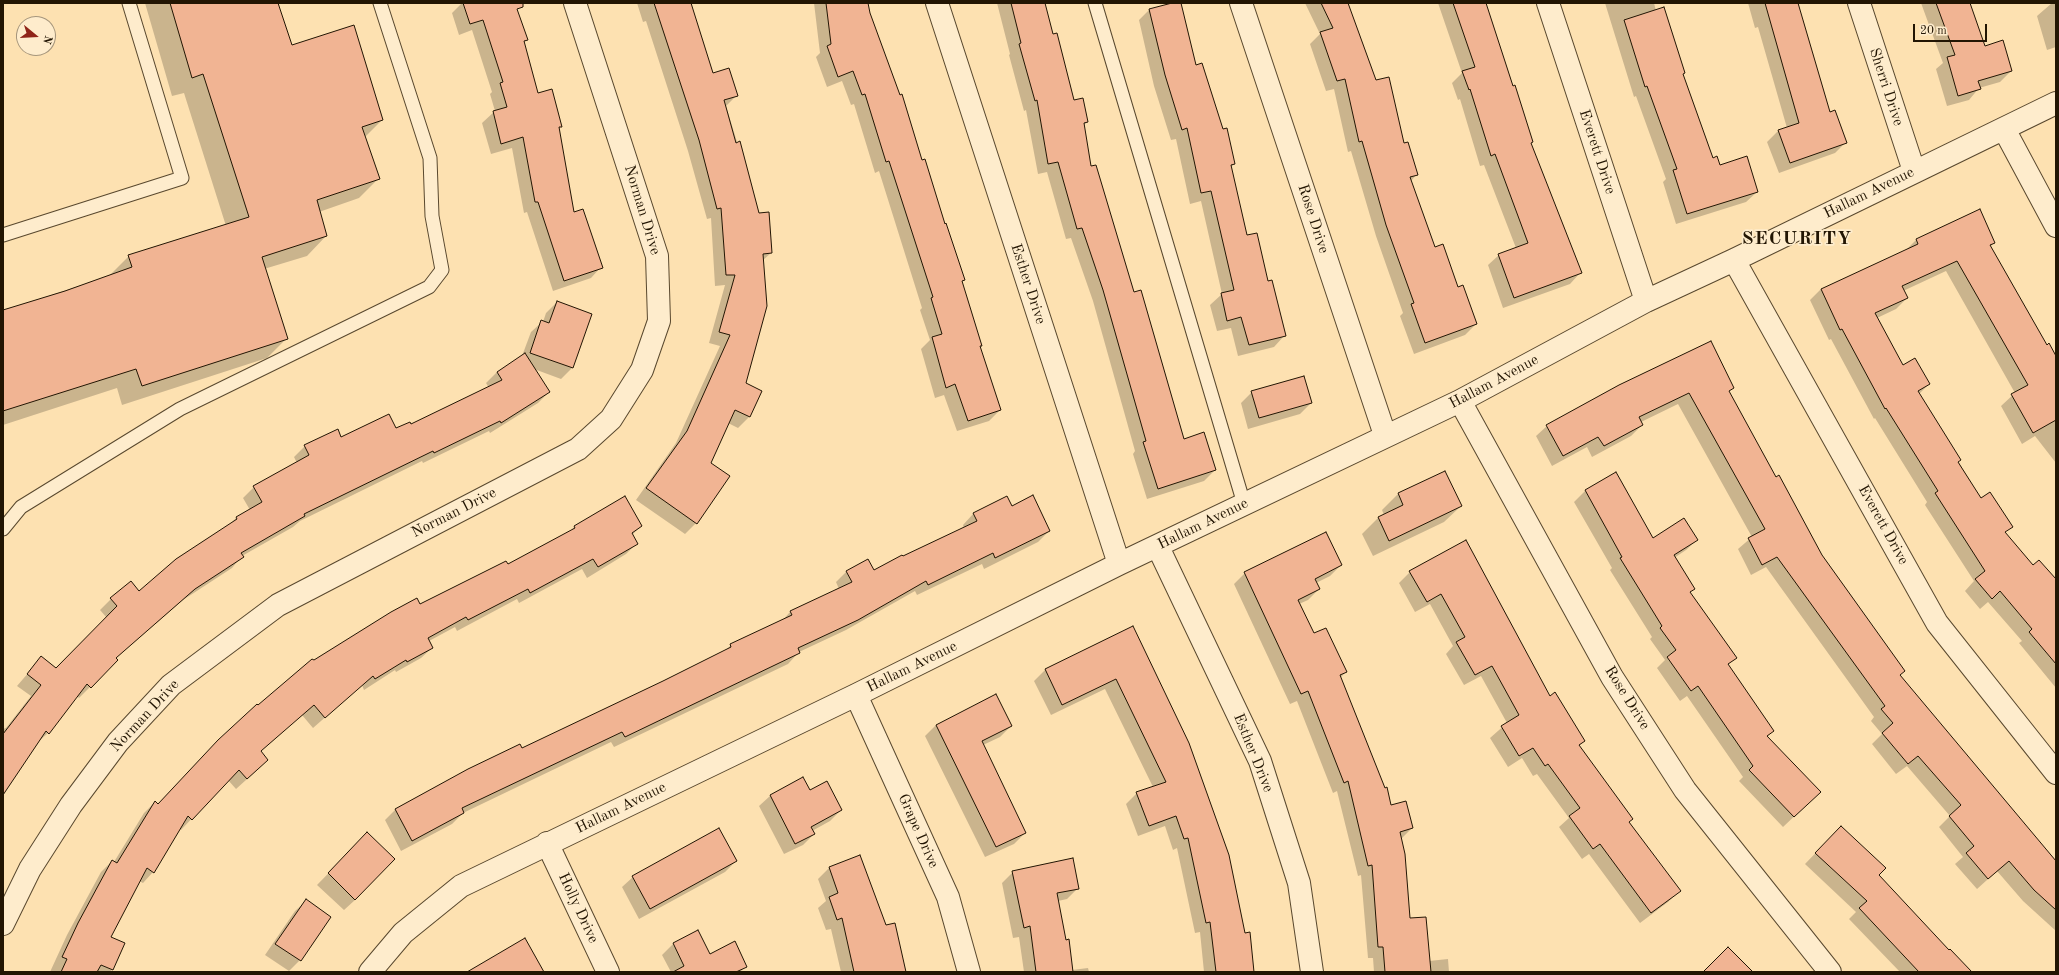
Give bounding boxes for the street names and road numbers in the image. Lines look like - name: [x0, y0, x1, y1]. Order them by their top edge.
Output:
- street label: Sherri Drive: [1865, 46, 1907, 128]
- street label: Everett Drive: [1575, 107, 1619, 197]
- street label: Norman Drive: [620, 163, 664, 257]
- street label: Hallam Avenue: [1821, 163, 1917, 223]
- street label: Rose Drive: [1293, 182, 1333, 256]
- street label: Esther Drive: [1007, 241, 1049, 327]
- street label: Hallam Avenue: [1446, 351, 1542, 413]
- street label: Everett Drive: [1854, 482, 1912, 568]
- street label: Norman Drive: [409, 484, 499, 542]
- street label: Hallam Avenue: [1155, 494, 1251, 554]
- street label: Hallam Avenue: [864, 637, 960, 697]
- street label: Rose Drive: [1600, 663, 1654, 733]
- street label: Norman Drive: [107, 676, 183, 756]
- street label: Esther Drive: [1229, 711, 1277, 795]
- street label: Hallam Avenue: [573, 778, 669, 838]
- street label: Grape Drive: [894, 791, 942, 871]
- street label: Holly Drive: [554, 870, 602, 946]

